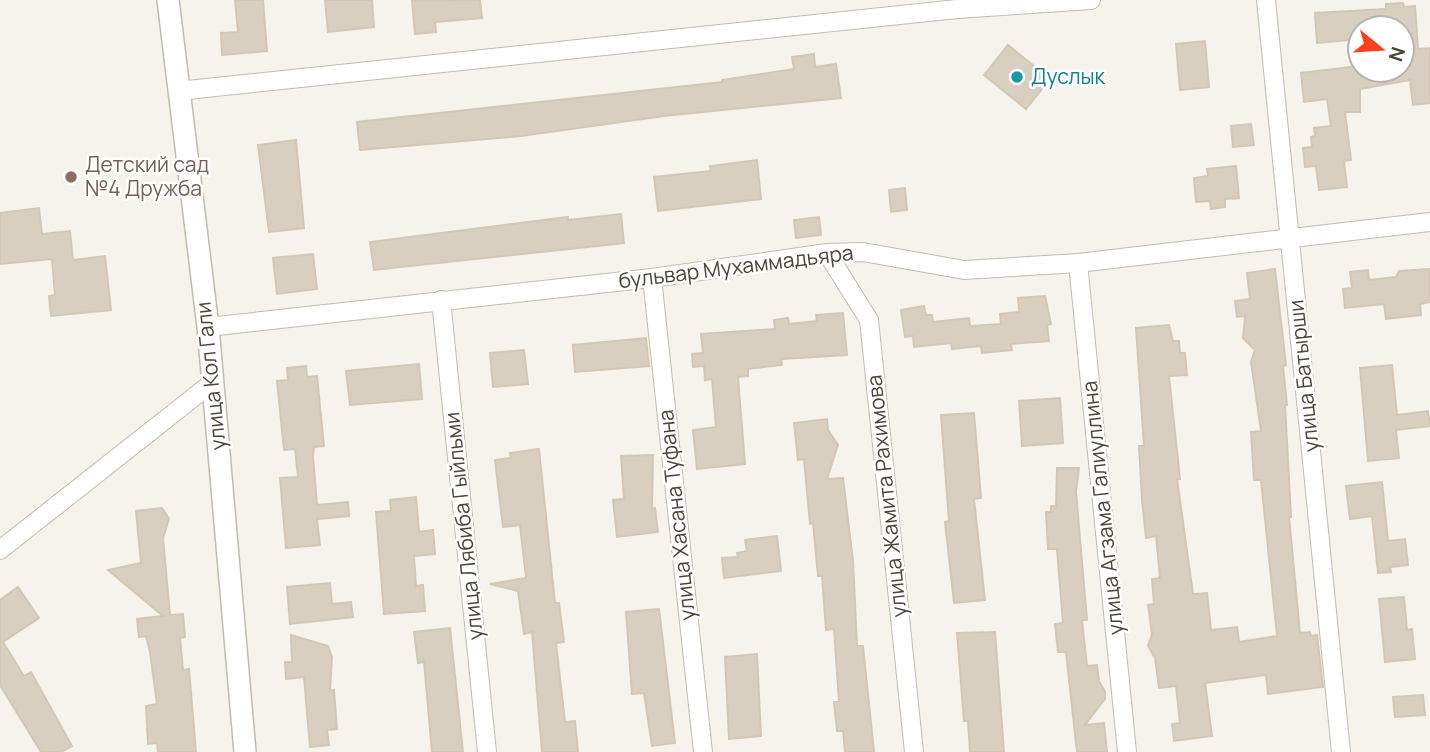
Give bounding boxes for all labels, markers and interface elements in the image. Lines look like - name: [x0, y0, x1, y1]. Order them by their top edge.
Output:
- north arrow: [1346, 14, 1416, 84]
- text: N: [1383, 44, 1412, 65]
- place label: Дуслык: [1031, 62, 1106, 90]
- marker: Дуслык: [1009, 69, 1025, 85]
- place label: Детский сад №4 Дружба: [85, 150, 209, 202]
- marker: Детский сад №4 Дружба: [63, 169, 79, 185]
- street label: бульвар Мухаммадьяра: [617, 238, 855, 294]
- street label: улица Батырши: [1281, 299, 1325, 454]
- street label: улица Кол Гали: [188, 300, 232, 452]
- street label: улица Жамита Рахимова: [859, 373, 913, 619]
- street label: улица Агзама Галиуллина: [1075, 380, 1129, 637]
- street label: улица Хасана Туфана: [651, 408, 701, 622]
- street label: улица Лябиба Гыйльми: [437, 411, 489, 641]

